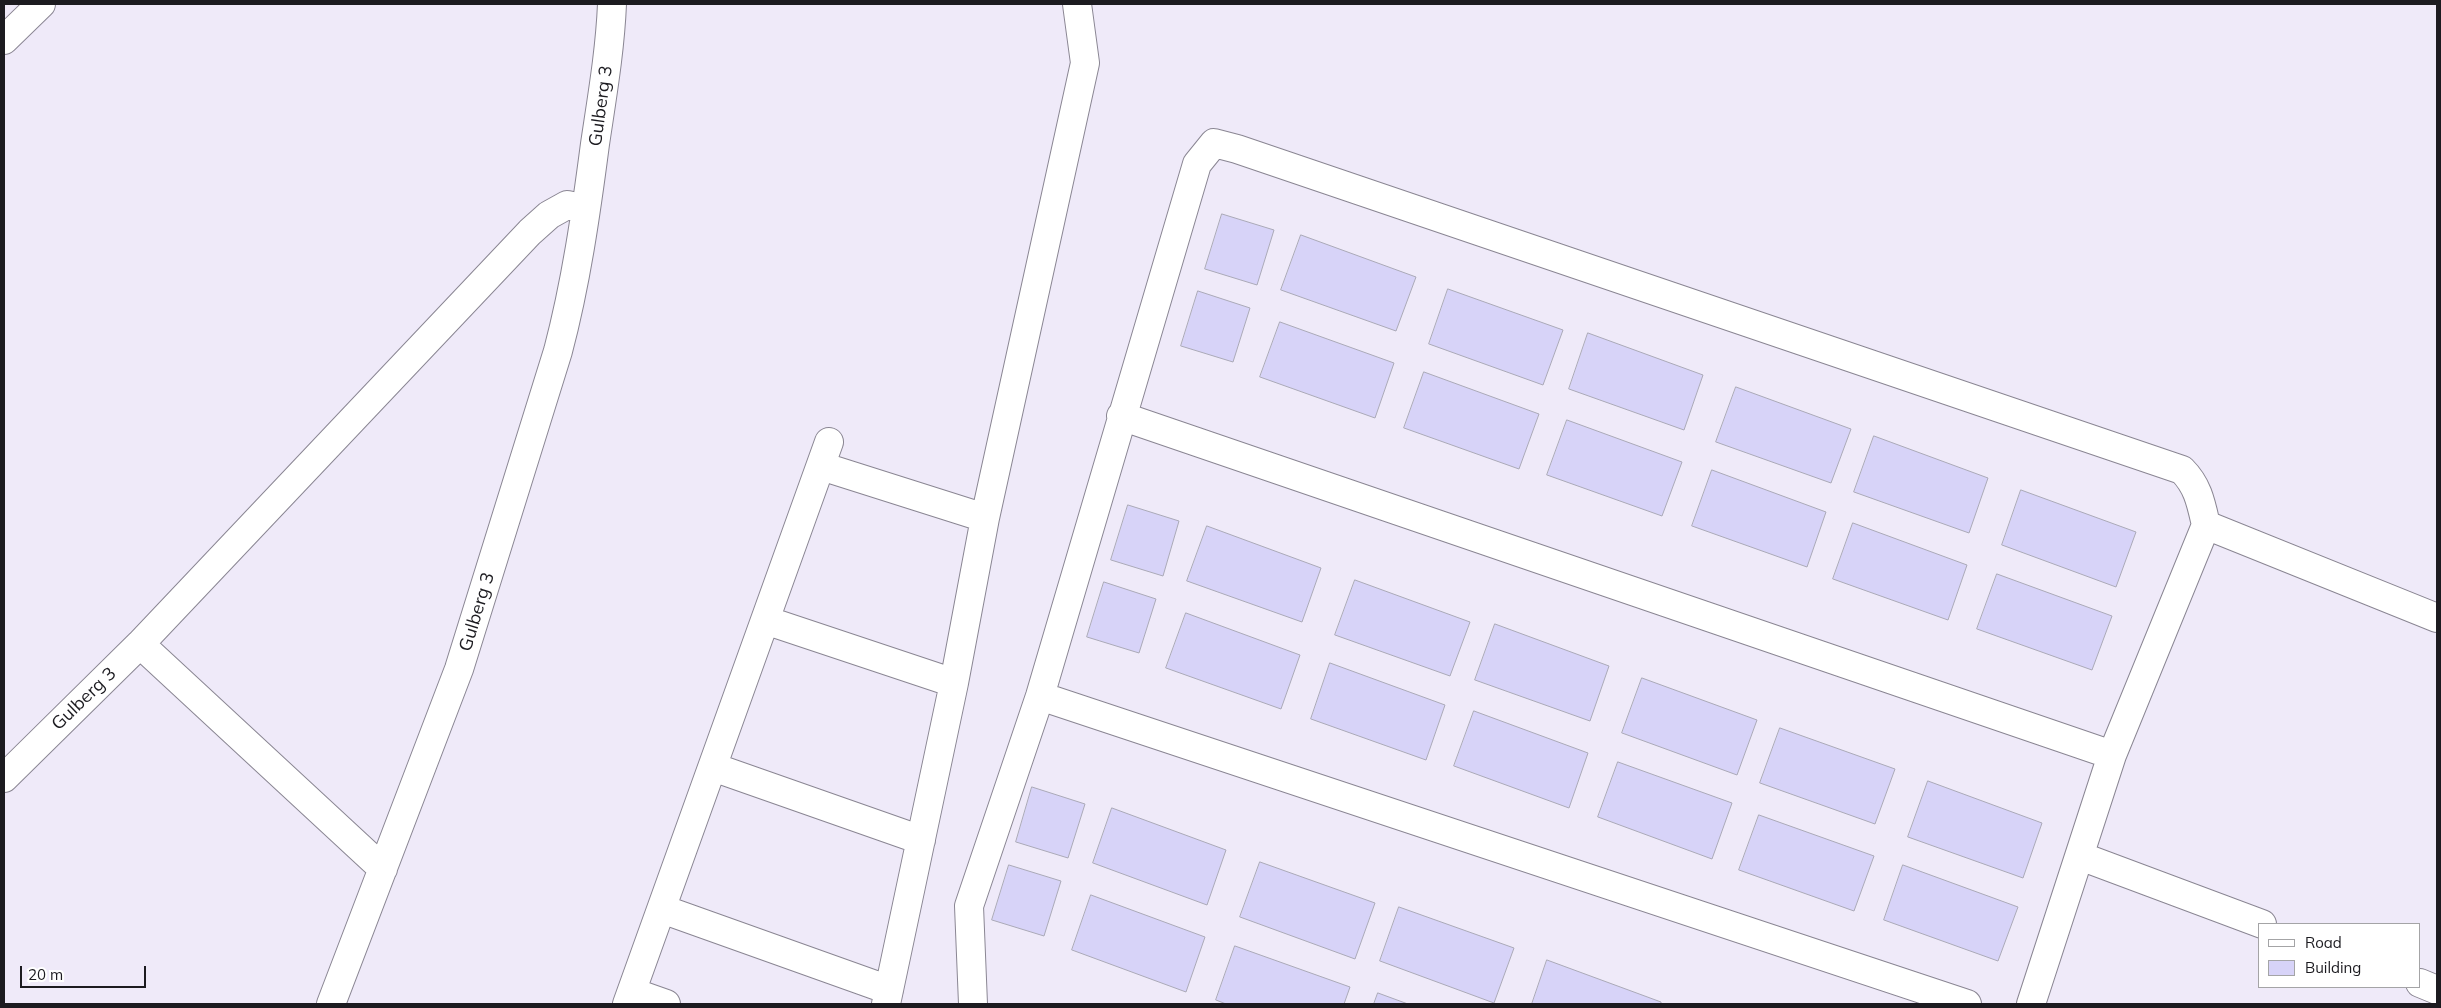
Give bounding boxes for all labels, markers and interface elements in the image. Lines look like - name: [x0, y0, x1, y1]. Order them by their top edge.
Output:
- street label: Gulberg 3: [585, 64, 617, 148]
- street label: Gulberg 3: [455, 570, 499, 654]
- street label: Gulberg 3: [47, 663, 121, 735]
- legend: [2258, 923, 2421, 988]
- text: Road: [2305, 933, 2342, 952]
- scale bar: [22, 956, 149, 988]
- text: Building: [2305, 958, 2361, 977]
- text: 20 m: [28, 965, 63, 984]

